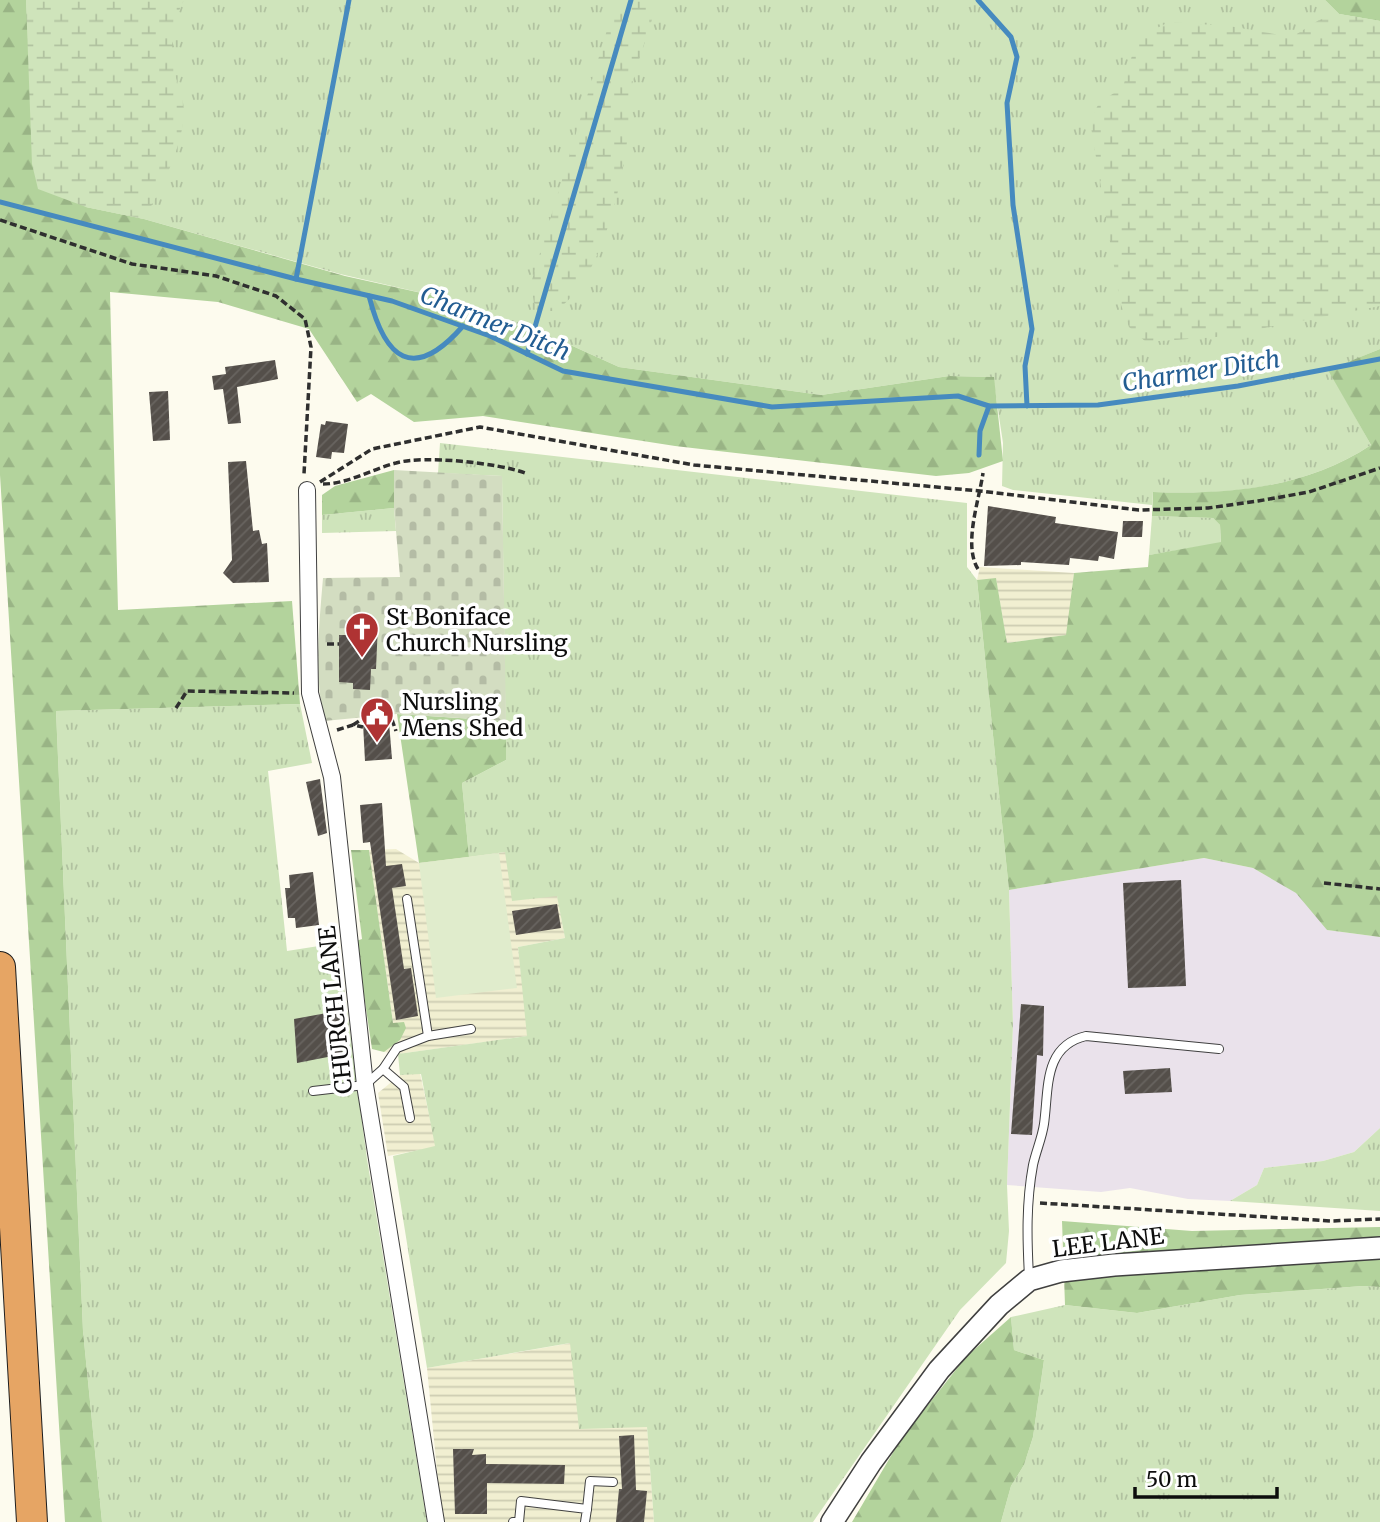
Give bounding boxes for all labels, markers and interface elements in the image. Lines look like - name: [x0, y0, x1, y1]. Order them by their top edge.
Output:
- water label: Charmer Ditch: [415, 279, 575, 367]
- water label: Charmer Ditch: [1120, 343, 1282, 399]
- place label: St Boniface Church Nursling: [386, 602, 568, 657]
- church icon: St Boniface Church Nursling: [343, 610, 381, 659]
- place label: Nursling Mens Shed: [402, 687, 524, 742]
- public building icon: Nursling Mens Shed: [358, 695, 396, 744]
- street label: CHURCH LANE: [312, 924, 358, 1095]
- street label: LEE LANE: [1050, 1221, 1166, 1263]
- scale bar: [1135, 1456, 1277, 1500]
- text: 50 m: [1146, 1466, 1197, 1493]

